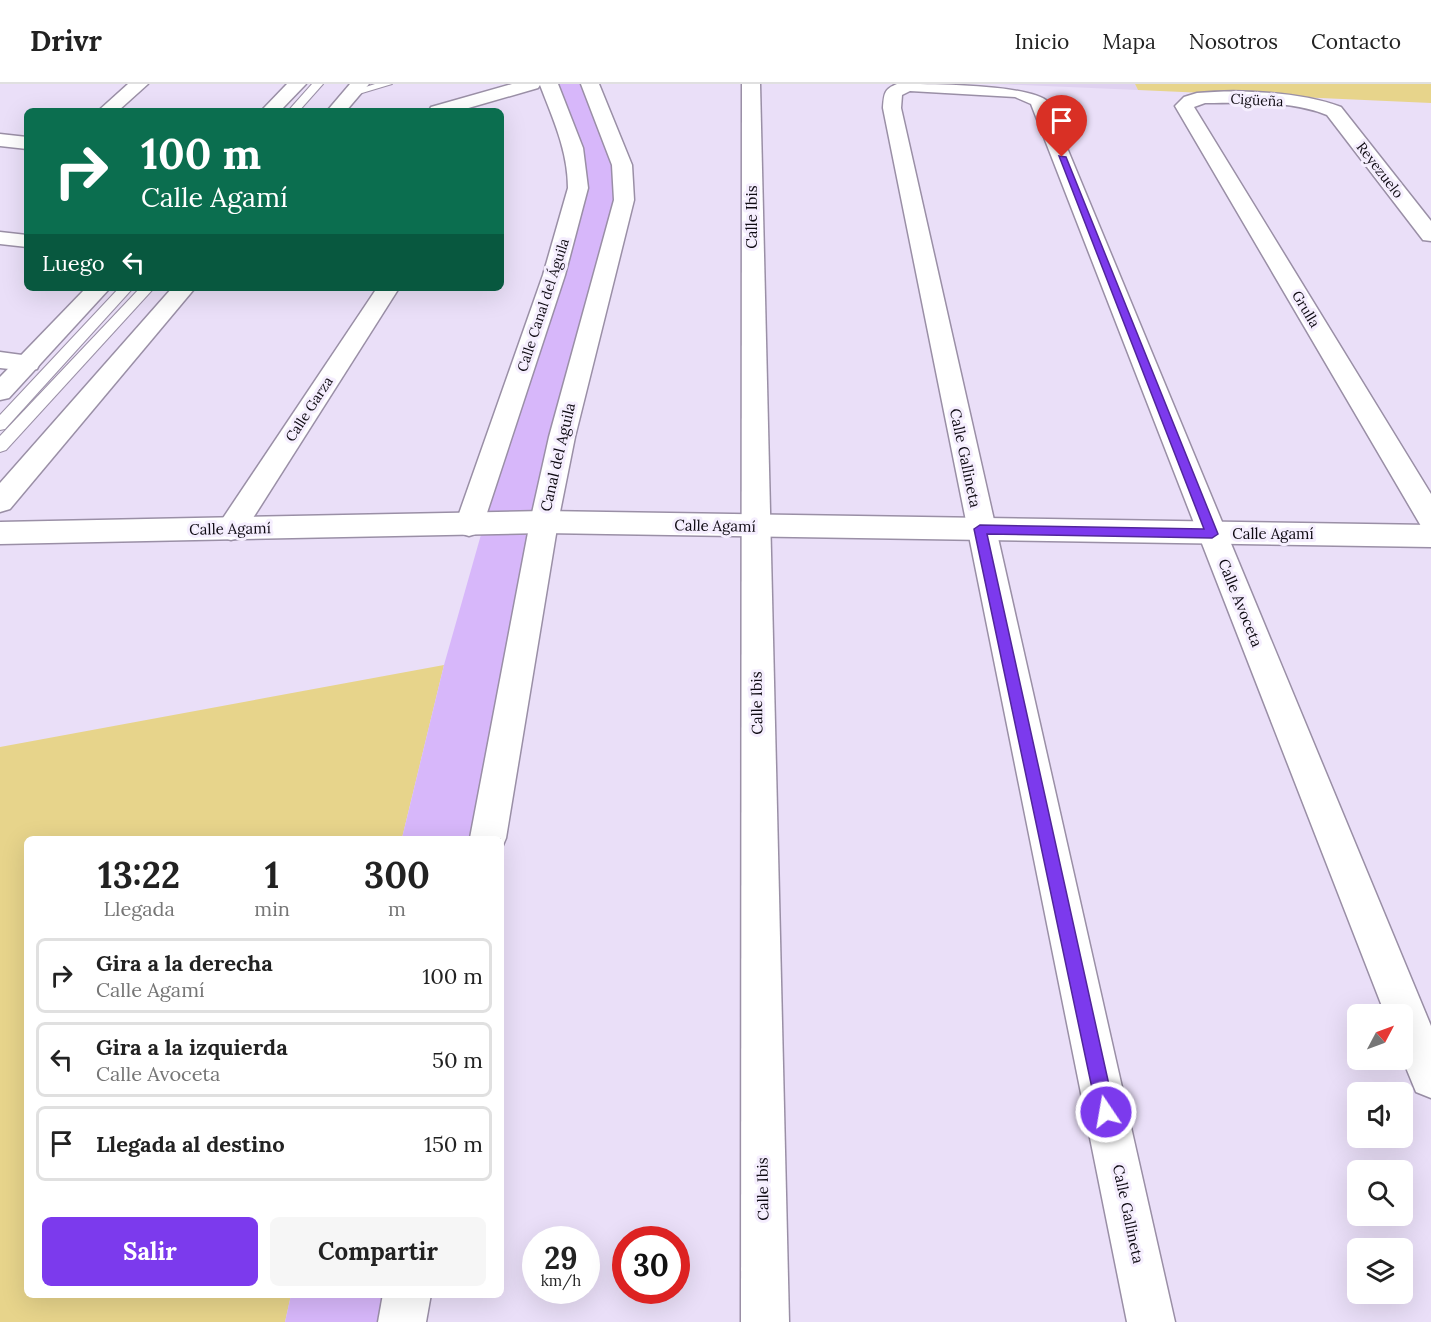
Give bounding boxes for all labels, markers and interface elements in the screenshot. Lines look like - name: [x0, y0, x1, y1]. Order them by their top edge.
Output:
- text: Drivr: [30, 23, 102, 59]
- text: Inicio: [1014, 28, 1069, 55]
- text: Mapa: [1102, 28, 1156, 55]
- text: Nosotros: [1189, 28, 1278, 55]
- text: Contacto: [1311, 28, 1401, 55]
- street label: Cigüeña: [1230, 90, 1284, 110]
- pin: [1036, 95, 1087, 157]
- icon: arrive: [1045, 104, 1078, 137]
- text: 100 m: [141, 127, 261, 181]
- icon: right: [42, 132, 120, 210]
- street label: Reyezuelo: [1353, 138, 1407, 202]
- text: Calle Agamí: [141, 180, 288, 214]
- street label: Calle Ibis: [742, 185, 761, 249]
- street label: Calle Canal del Águila: [513, 236, 573, 374]
- icon: left: [117, 246, 150, 279]
- text: Luego: [42, 249, 105, 277]
- street label: Grulla: [1288, 287, 1324, 331]
- street label: Calle Garza: [281, 373, 337, 445]
- street label: Canal del Aguila: [536, 400, 579, 513]
- street label: Calle Gallineta: [946, 407, 985, 509]
- street label: Calle Agamí: [674, 515, 756, 536]
- street label: Calle Agamí: [189, 518, 271, 539]
- street label: Calle Agamí: [1232, 524, 1314, 543]
- street label: Calle Avoceta: [1214, 556, 1267, 650]
- street label: Calle Ibis: [746, 671, 767, 735]
- text: 13:22: [98, 852, 180, 898]
- text: 1: [265, 852, 279, 898]
- text: 300: [364, 852, 430, 898]
- text: Llegada: [103, 896, 175, 921]
- text: min: [254, 896, 290, 921]
- text: m: [388, 896, 406, 921]
- text: Gira a la derecha: [96, 949, 273, 977]
- icon: right: [45, 959, 78, 992]
- text: 100 m: [422, 962, 483, 990]
- text: Calle Agamí: [96, 977, 205, 1002]
- north arrow: [1347, 1004, 1413, 1070]
- map controls: [1347, 1004, 1413, 1304]
- text: Gira a la izquierda: [96, 1033, 288, 1061]
- icon: left: [45, 1043, 78, 1076]
- text: 50 m: [432, 1046, 483, 1074]
- text: Calle Avoceta: [96, 1061, 220, 1086]
- position arrow: [1074, 1080, 1138, 1144]
- button: sound: [1347, 1082, 1413, 1148]
- icon: arrive: [45, 1127, 78, 1160]
- text: Llegada al destino: [96, 1130, 285, 1158]
- text: 150 m: [424, 1130, 483, 1158]
- street label: Calle Ibis: [752, 1157, 773, 1221]
- button: search: [1347, 1160, 1413, 1226]
- street label: Calle Gallineta: [1109, 1163, 1148, 1265]
- button: Salir: [42, 1217, 258, 1286]
- button: Compartir: [270, 1217, 486, 1286]
- speed limit sign: 30: [612, 1226, 690, 1304]
- button: layers: [1347, 1238, 1413, 1304]
- text: 29: [544, 1239, 578, 1277]
- text: km/h: [541, 1271, 581, 1290]

